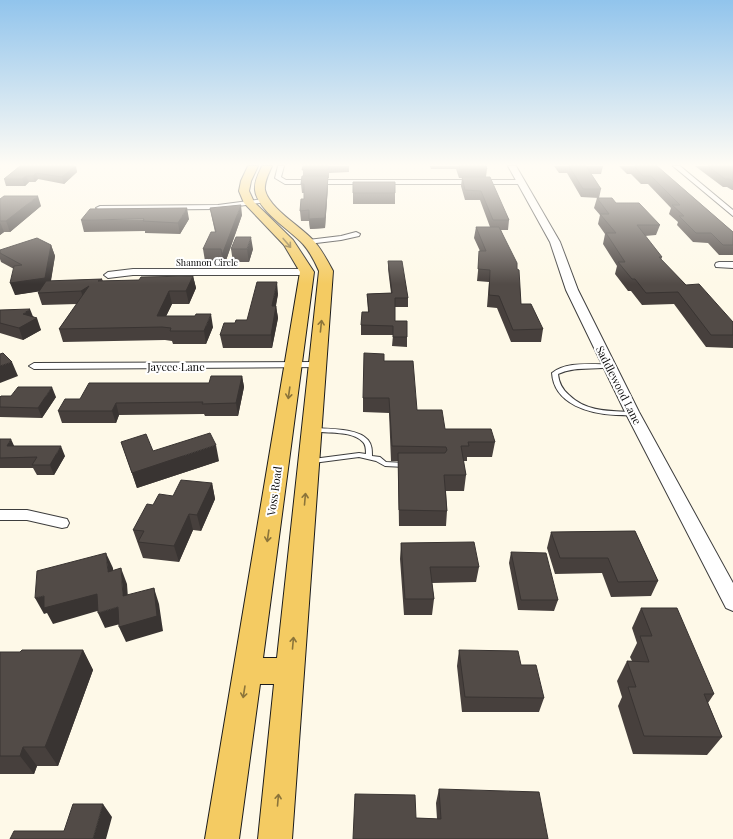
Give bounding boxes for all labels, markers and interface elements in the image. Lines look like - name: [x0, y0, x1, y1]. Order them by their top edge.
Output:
- one-way arrow: [283, 237, 292, 248]
- street label: Shannon Circle: [176, 256, 238, 268]
- one-way arrow: [318, 320, 325, 333]
- street label: Saddlewood Lane: [593, 343, 645, 427]
- street label: Jaycee Lane: [146, 359, 205, 374]
- one-way arrow: [284, 386, 292, 399]
- street label: Voss Road: [263, 465, 285, 518]
- one-way arrow: [302, 493, 309, 506]
- one-way arrow: [264, 529, 272, 542]
- one-way arrow: [289, 637, 297, 650]
- one-way arrow: [240, 685, 248, 698]
- one-way arrow: [275, 794, 282, 807]

